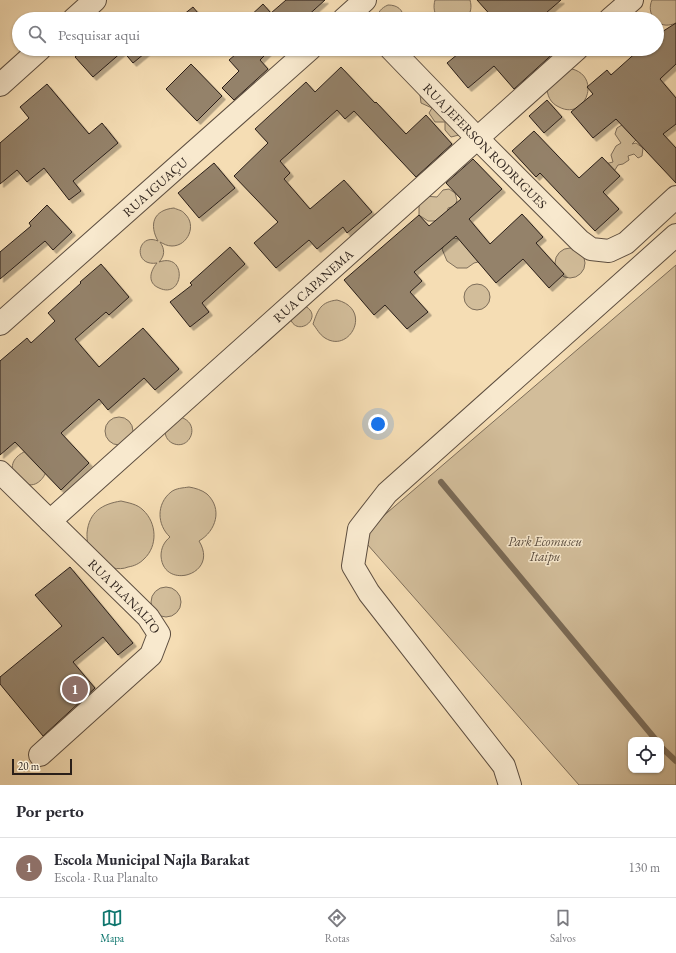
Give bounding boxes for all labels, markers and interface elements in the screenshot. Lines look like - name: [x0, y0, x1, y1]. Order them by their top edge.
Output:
- search box: [12, 12, 664, 56]
- icon: search: [26, 23, 48, 45]
- text: Pesquisar aqui: [58, 25, 140, 44]
- street label: RUA JEFERSON RODRIGUES: [420, 79, 551, 212]
- street label: RUA IGUAÇU: [119, 153, 191, 220]
- street label: RUA CAPANEMA: [269, 244, 357, 326]
- your location: [368, 414, 388, 434]
- park label: Park Ecomuseu Itaipu: [508, 533, 582, 565]
- street label: RUA PLANALTO: [85, 555, 165, 637]
- pin: 1: [62, 674, 88, 704]
- map controls: [628, 737, 664, 773]
- button: locate: [628, 737, 664, 773]
- scale bar: [12, 757, 72, 776]
- text: 20 m: [18, 759, 39, 773]
- text: Por perto: [16, 800, 84, 822]
- text: Escola Municipal Najla Barakat: [54, 850, 250, 869]
- text: 1: [26, 859, 32, 876]
- text: 130 m: [629, 859, 660, 876]
- text: Escola · Rua Planalto: [54, 869, 158, 886]
- tab: Mapa: [100, 907, 124, 945]
- tab: Rotas: [325, 907, 349, 945]
- tab: Salvos: [550, 907, 576, 945]

